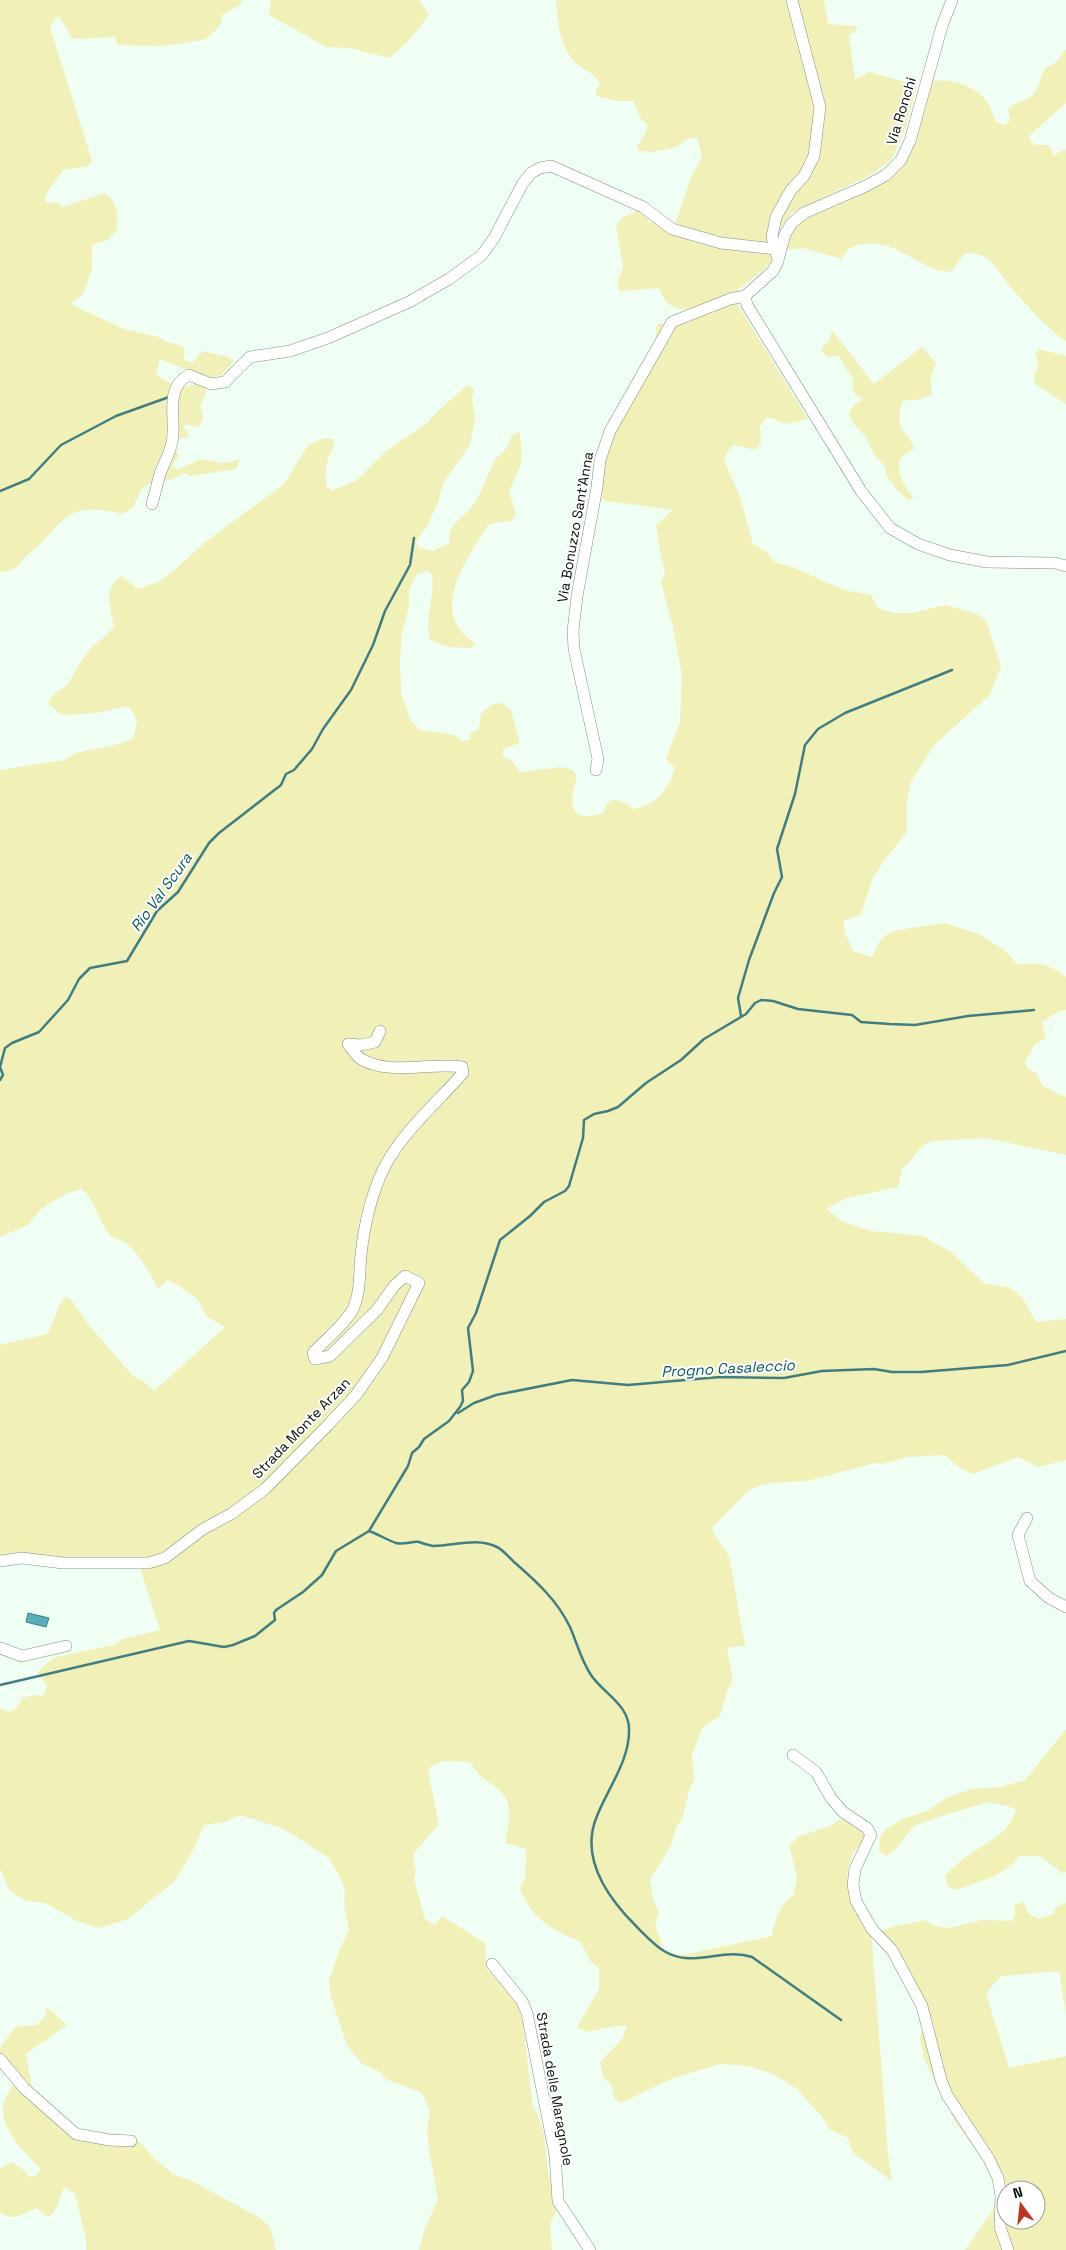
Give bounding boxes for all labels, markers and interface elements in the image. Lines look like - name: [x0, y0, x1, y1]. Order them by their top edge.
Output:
- street label: Via Ronchi: [882, 75, 920, 147]
- street label: Via Bonuzzo Sant'Anna: [553, 450, 597, 604]
- water label: Rio Val Scura: [126, 849, 196, 935]
- water label: Progno Casaleccio: [661, 1355, 796, 1381]
- street label: Strada Monte Arzan: [248, 1374, 354, 1482]
- street label: Strada delle Maragnole: [533, 2011, 577, 2167]
- north arrow: [996, 2180, 1046, 2230]
- text: N: [1011, 2183, 1025, 2202]

